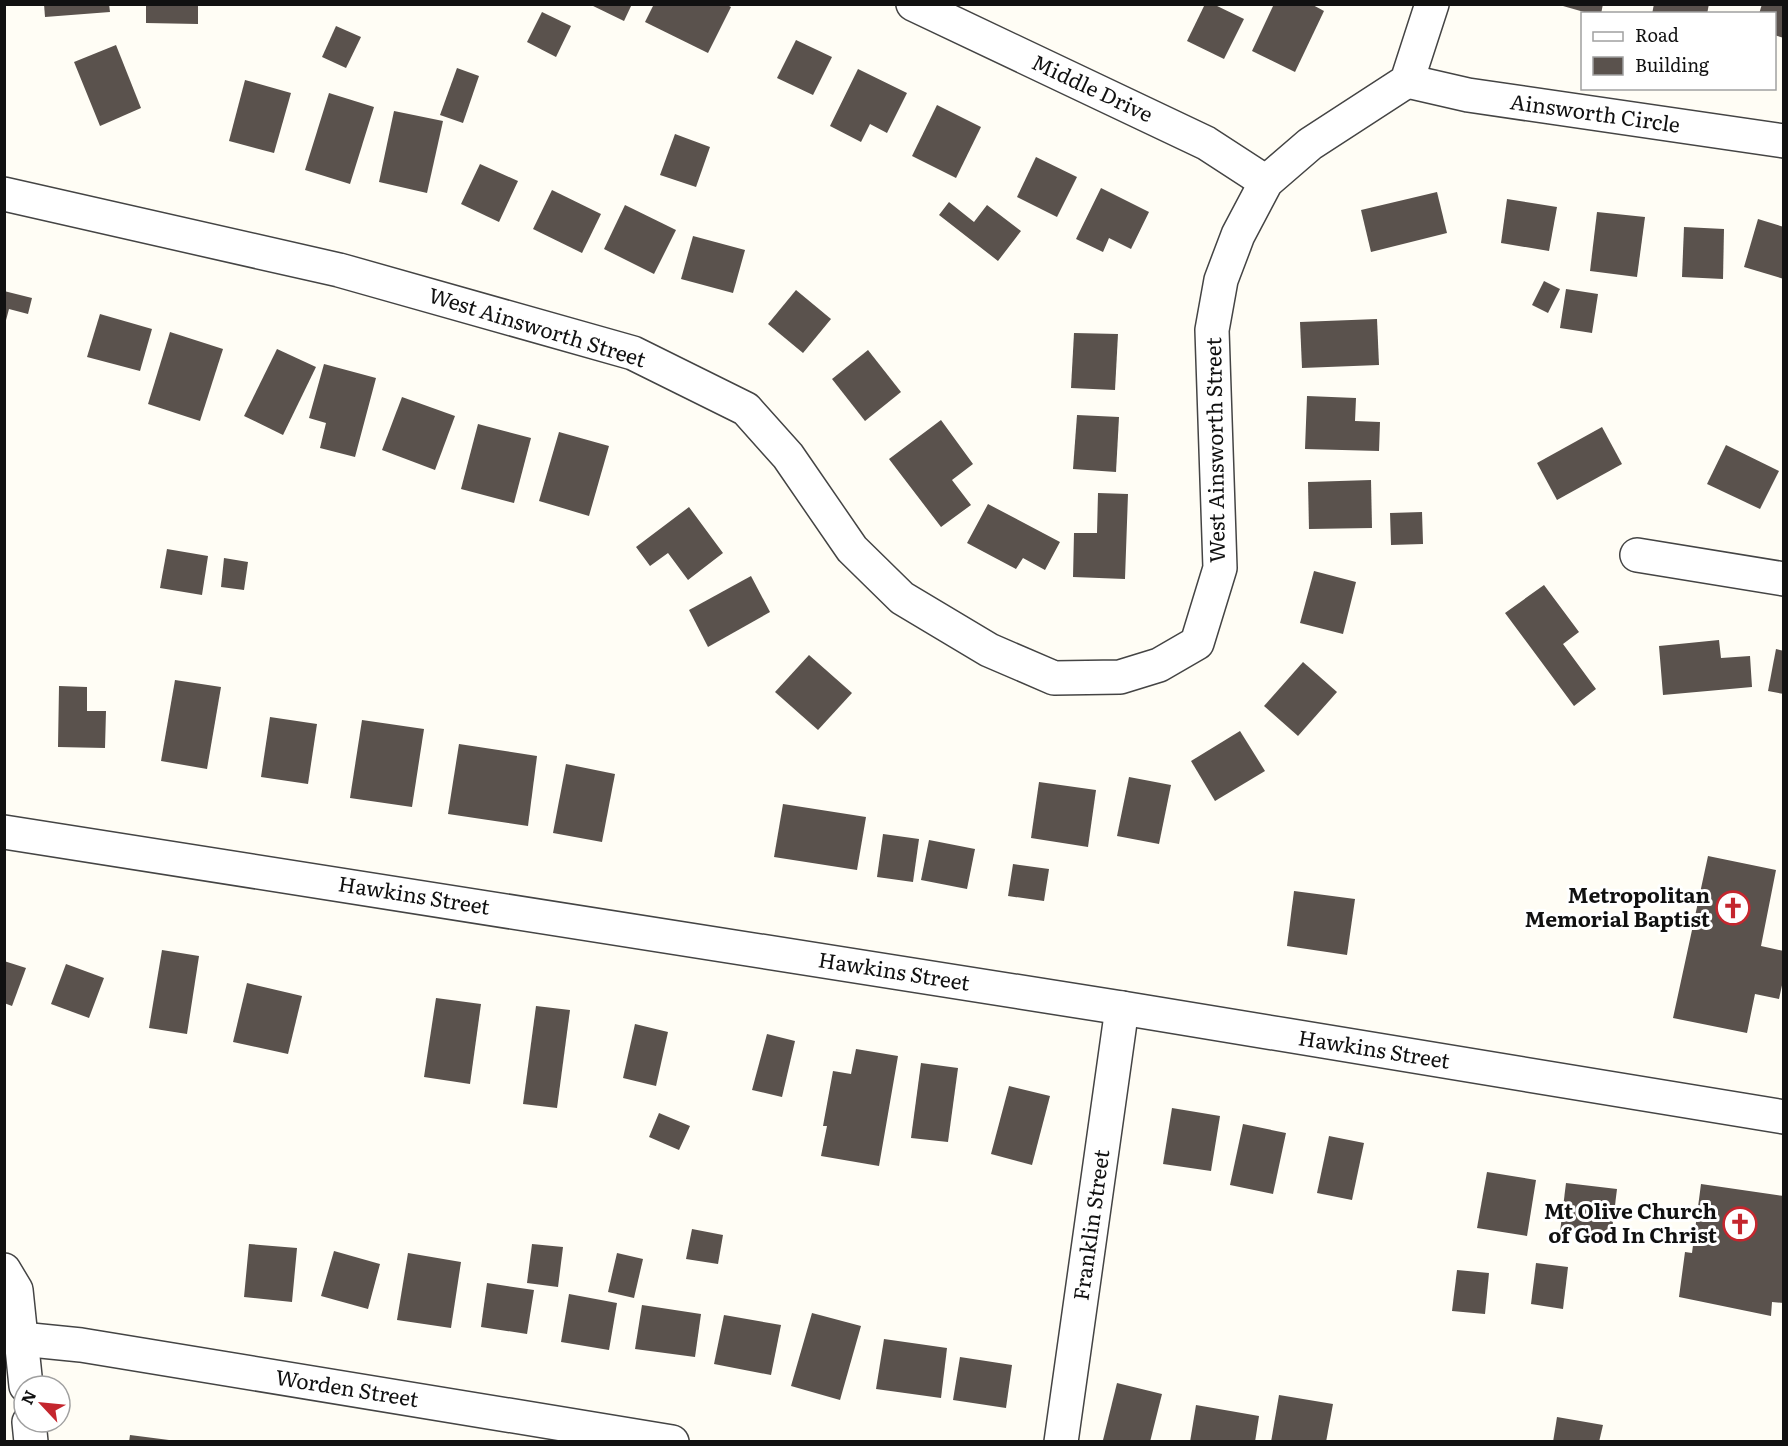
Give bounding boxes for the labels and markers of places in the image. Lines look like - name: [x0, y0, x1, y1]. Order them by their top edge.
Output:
- place label: Metropolitan Memorial Baptist: [1525, 878, 1711, 933]
- church icon: Metropolitan Memorial Baptist: [1715, 890, 1751, 926]
- place label: Mt Olive Church of God In Christ: [1544, 1194, 1718, 1249]
- church icon: Mt Olive Church of God In Christ: [1722, 1206, 1758, 1242]

